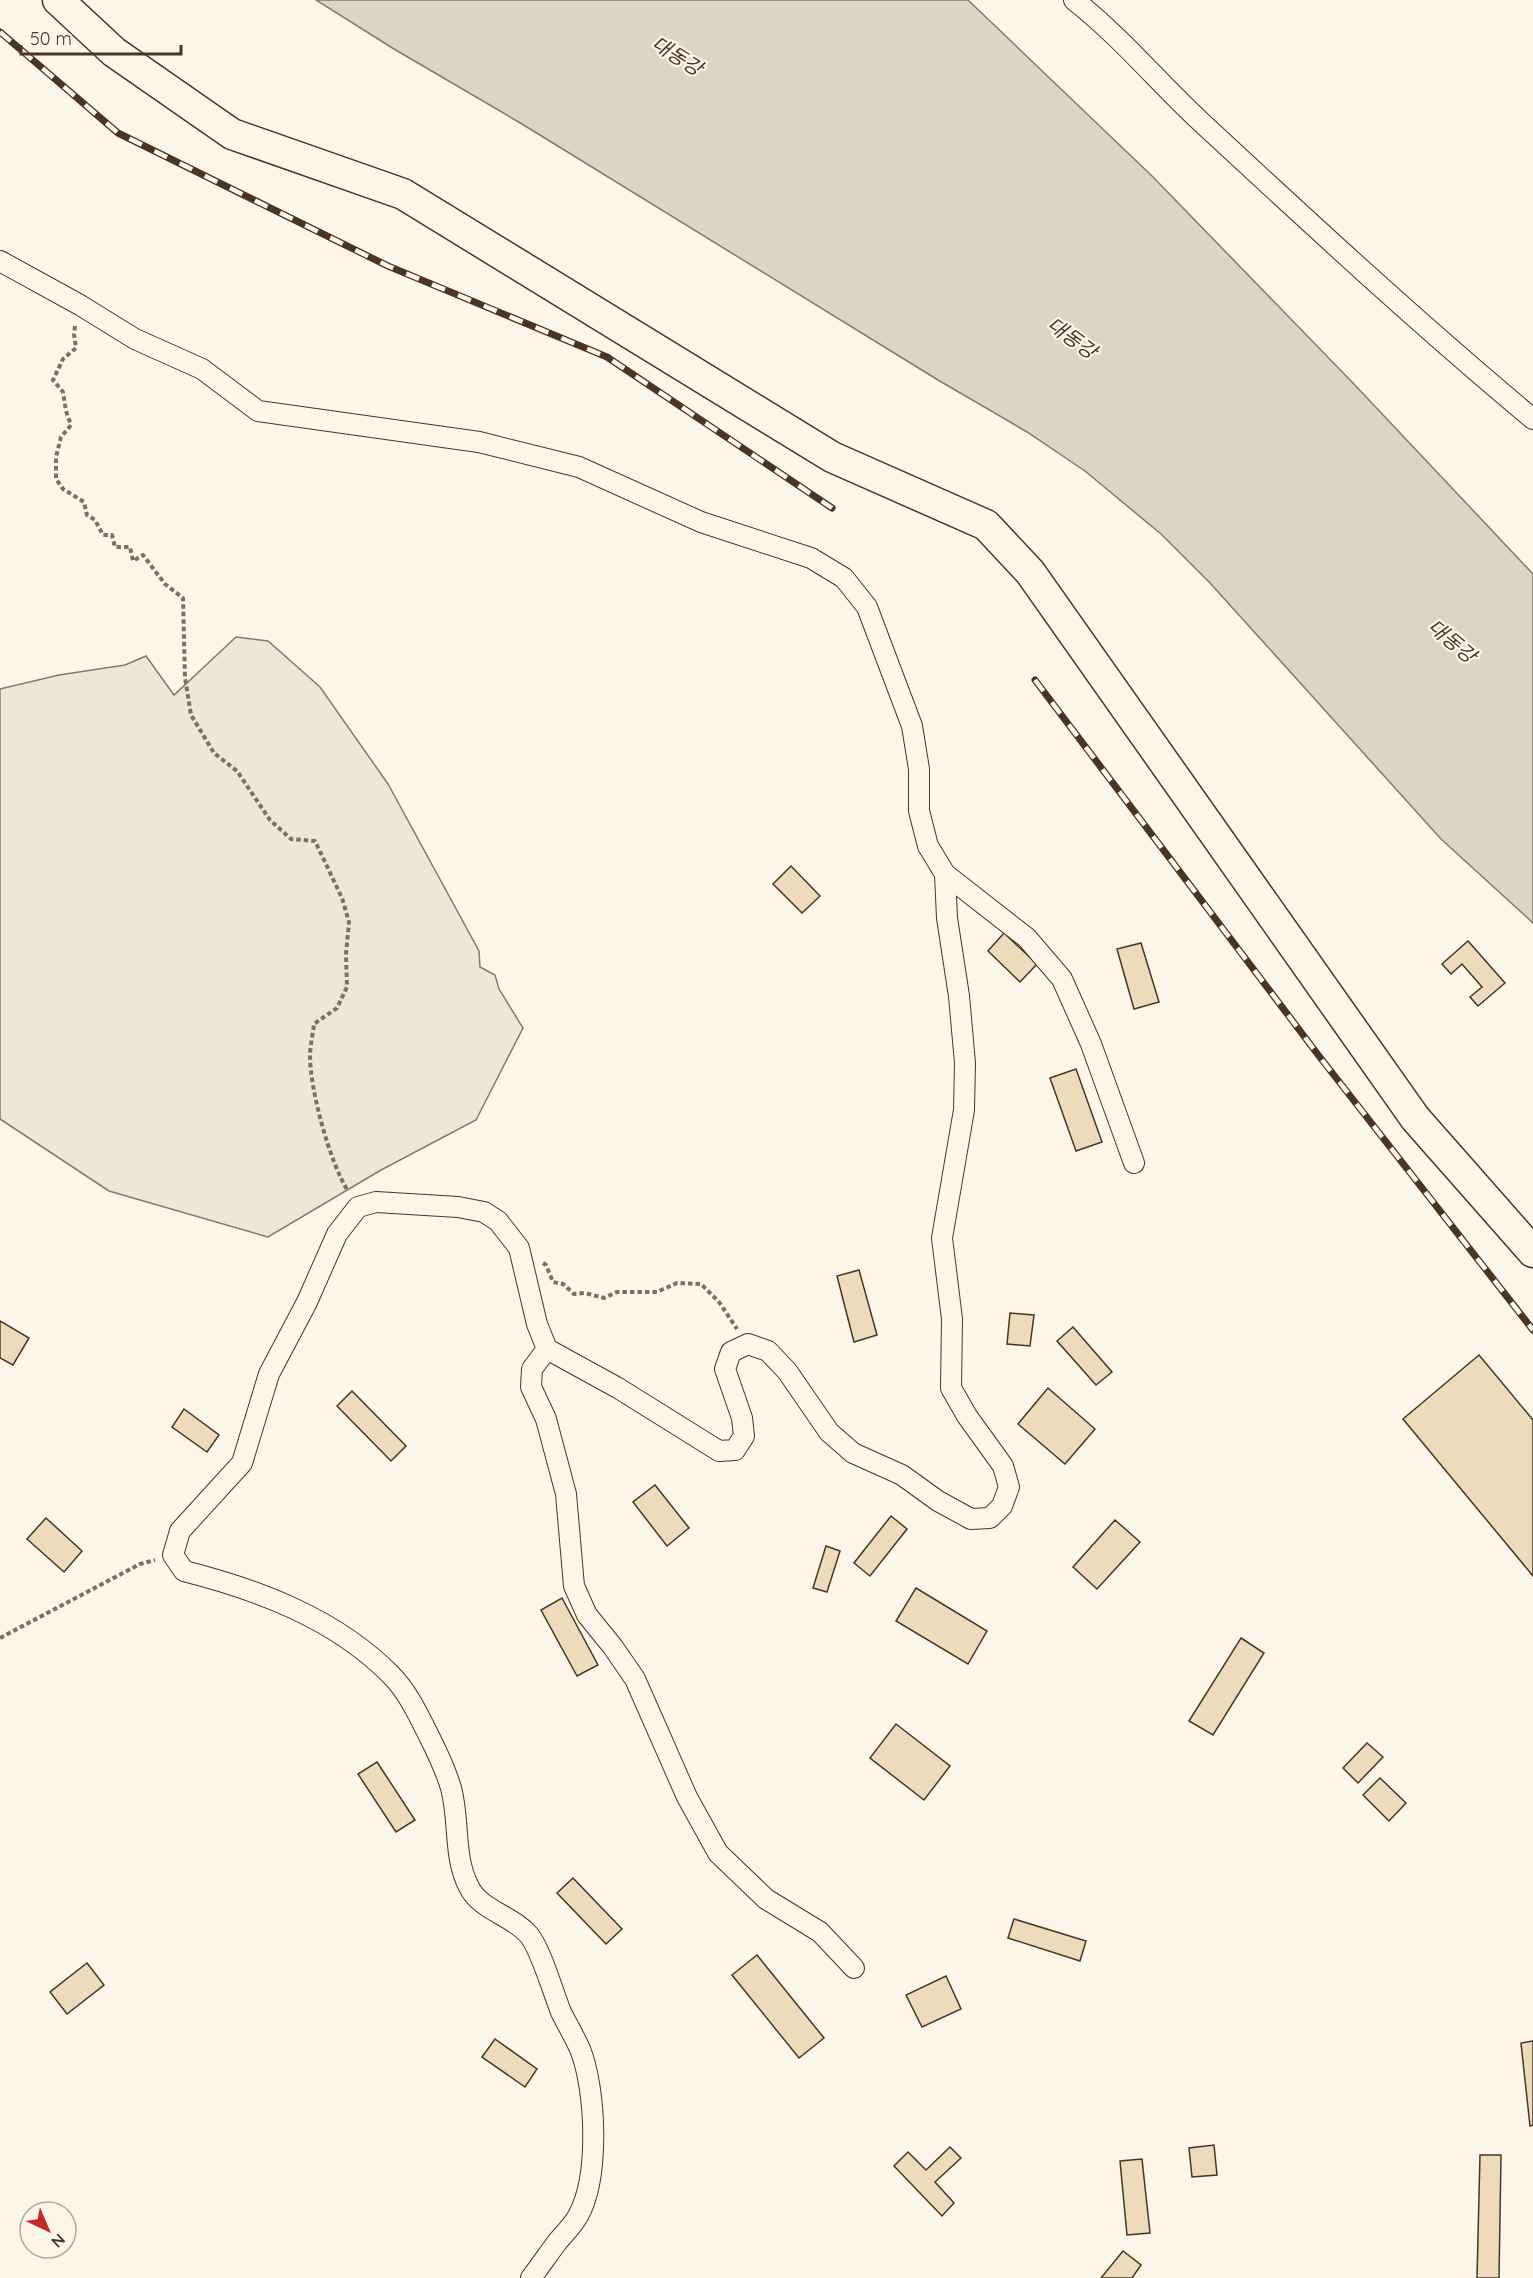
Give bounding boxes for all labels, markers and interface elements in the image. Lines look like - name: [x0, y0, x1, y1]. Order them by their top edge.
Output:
- scale bar: [21, 18, 182, 56]
- text: 50 m: [30, 27, 72, 50]
- water label: 대동강: [647, 30, 709, 82]
- water label: 대동강: [1043, 311, 1104, 365]
- water label: 대동강: [1423, 613, 1483, 670]
- north arrow: [18, 2200, 78, 2260]
- text: N: [47, 2230, 70, 2252]

